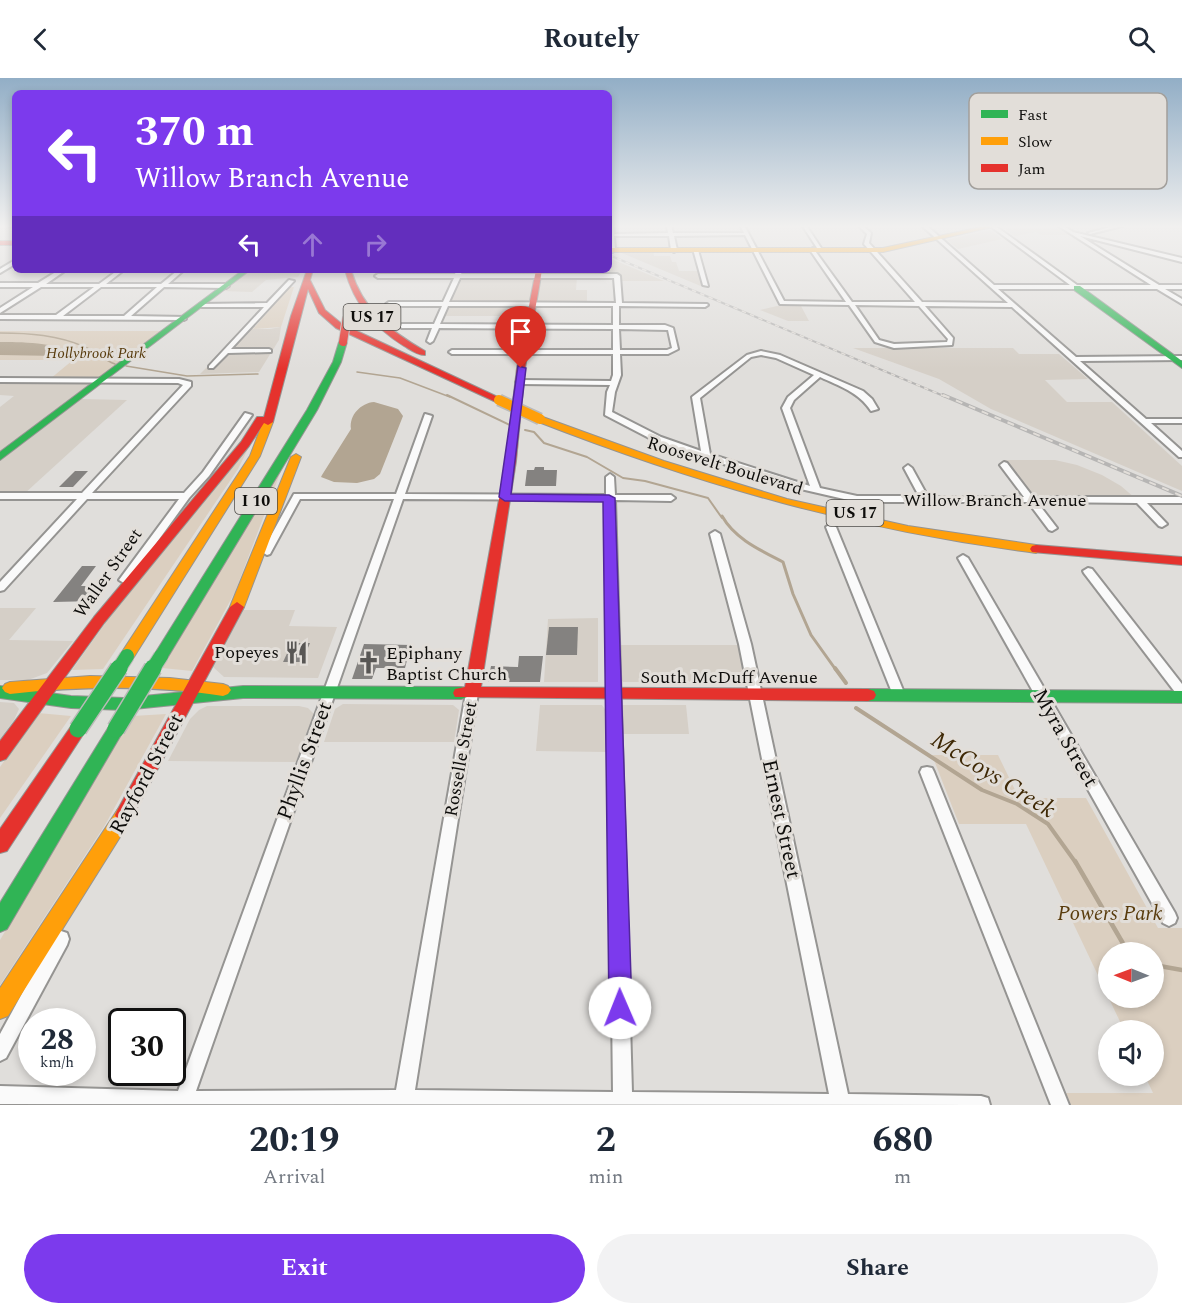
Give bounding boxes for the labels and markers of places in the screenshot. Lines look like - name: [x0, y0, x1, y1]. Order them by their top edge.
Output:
- pin: [495, 306, 546, 368]
- place label: Popeyes: [214, 639, 279, 666]
- restaurant icon: Popeyes: [284, 639, 310, 665]
- place label: Epiphany Baptist Church: [386, 640, 507, 688]
- church icon: Epiphany Baptist Church: [355, 650, 381, 676]

